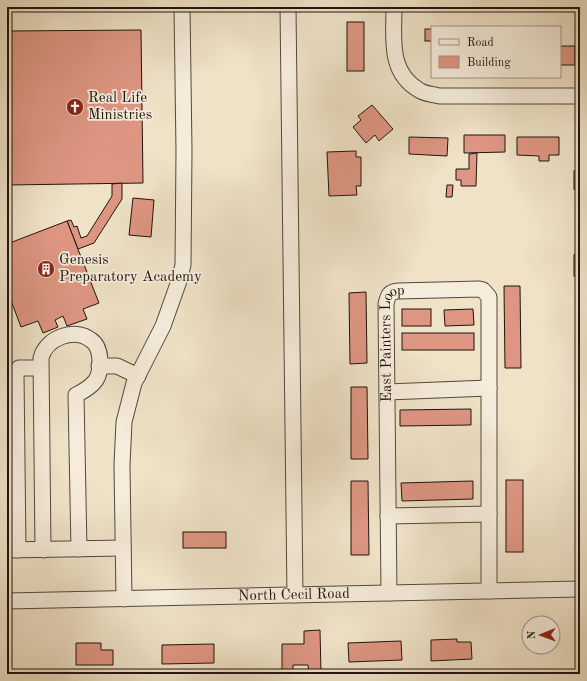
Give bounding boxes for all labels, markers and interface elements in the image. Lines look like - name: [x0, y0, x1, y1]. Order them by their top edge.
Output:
- legend: [431, 26, 561, 78]
- text: Road: [467, 37, 494, 49]
- text: Building: [467, 57, 511, 69]
- place label: Real Life Ministries: [88, 91, 152, 123]
- church icon: Real Life Ministries: [65, 97, 85, 117]
- place label: Genesis Preparatory Academy: [59, 253, 202, 285]
- building icon: Genesis Preparatory Academy: [36, 259, 56, 279]
- street label: East Painters Loop: [378, 283, 405, 402]
- street label: North Cecil Road: [238, 586, 350, 604]
- north arrow: [521, 615, 561, 655]
- text: N: [527, 630, 538, 639]

